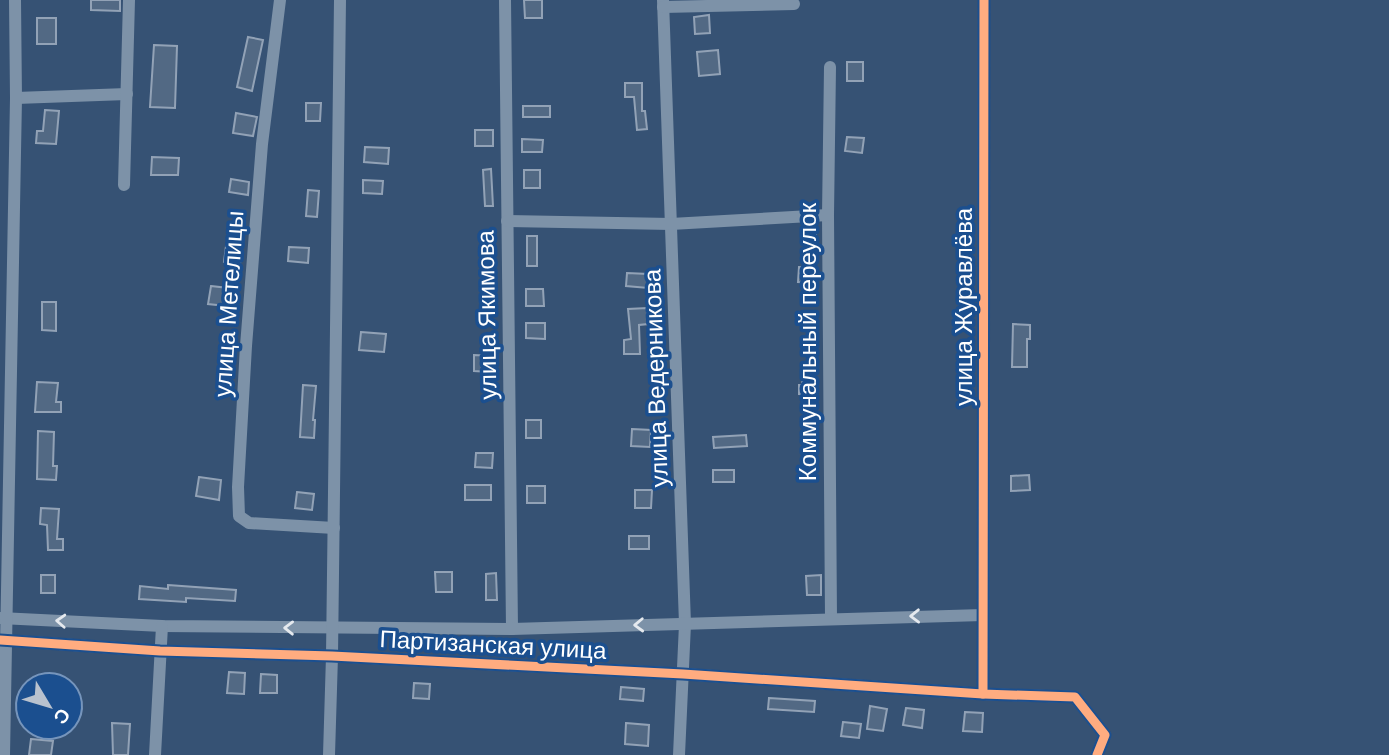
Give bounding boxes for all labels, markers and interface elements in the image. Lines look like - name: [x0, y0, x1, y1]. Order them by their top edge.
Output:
- street label: Коммунальный переулок: [792, 202, 823, 481]
- street label: улица Журавлёва: [948, 207, 979, 406]
- street label: улица Метелицы: [207, 210, 250, 398]
- street label: улица Якимова: [470, 229, 503, 400]
- street label: улица Ведерникова: [636, 268, 675, 488]
- one-way arrow: [909, 608, 920, 624]
- one-way arrow: [56, 613, 67, 628]
- one-way arrow: [633, 617, 643, 633]
- one-way arrow: [283, 620, 293, 636]
- street label: Партизанская улица: [379, 623, 608, 666]
- north arrow: [14, 671, 84, 741]
- text: С: [48, 703, 76, 729]

